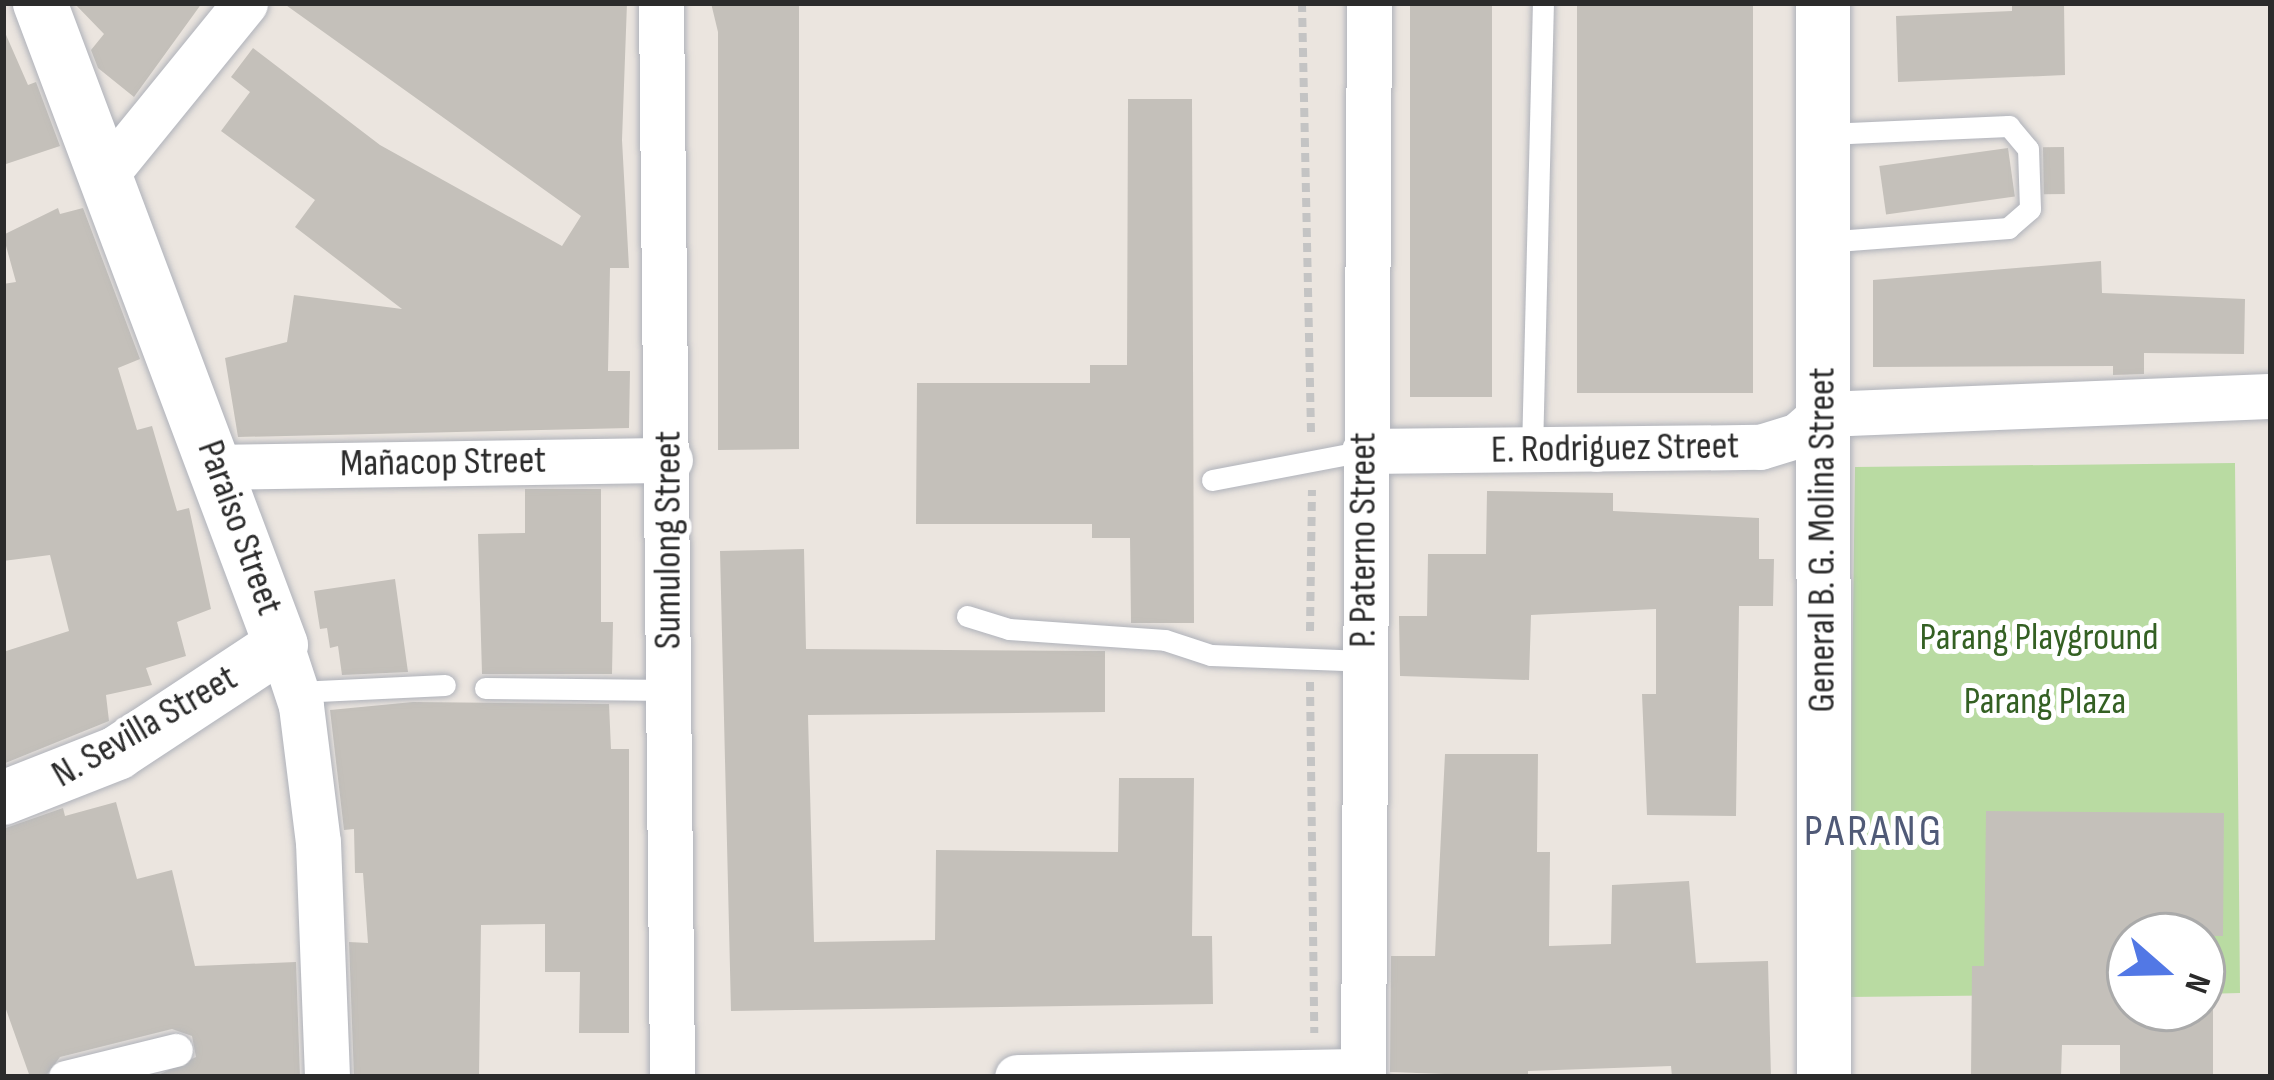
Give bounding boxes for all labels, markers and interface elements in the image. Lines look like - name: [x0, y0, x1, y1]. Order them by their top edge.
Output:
- street label: General B. G. Molina Street: [1800, 367, 1846, 713]
- street label: E. Rodriguez Street: [1491, 423, 1739, 475]
- street label: Sumulong Street: [646, 431, 692, 649]
- street label: P. Paterno Street: [1341, 432, 1387, 648]
- street label: Paraiso Street: [186, 434, 292, 622]
- street label: Mañacop Street: [340, 438, 546, 488]
- park label: Parang Playground: [1919, 615, 2159, 661]
- street label: N. Sevilla Street: [44, 655, 246, 799]
- park label: Parang Plaza: [1964, 679, 2126, 725]
- district label: PARANG: [1804, 805, 1944, 859]
- north arrow: [2106, 912, 2226, 1032]
- text: N: [2175, 968, 2219, 998]

